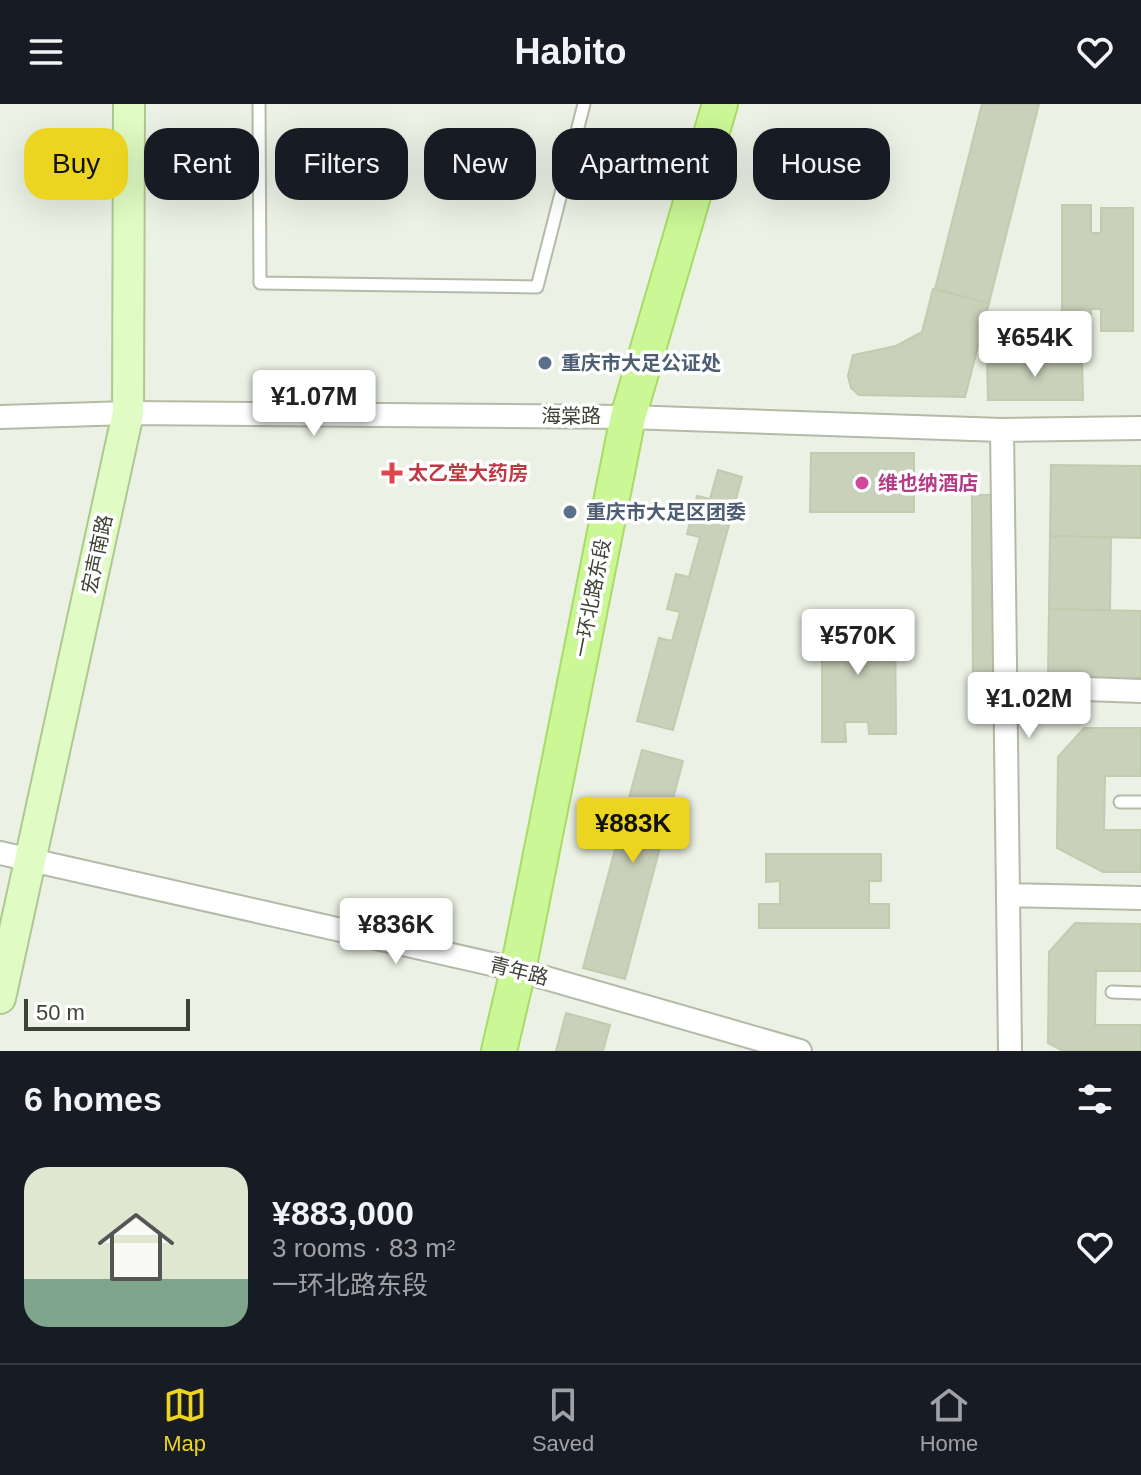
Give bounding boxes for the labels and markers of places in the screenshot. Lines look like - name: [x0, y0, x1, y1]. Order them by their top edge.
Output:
- pin: ¥654K: [979, 311, 1091, 379]
- place label: 重庆市大足公证处: [561, 352, 721, 374]
- marker: 重庆市大足公证处: [536, 354, 554, 372]
- pin: ¥1.07M: [249, 370, 379, 438]
- place label: 太乙堂大药房: [408, 462, 528, 484]
- marker: 太乙堂大药房: [383, 464, 401, 482]
- place label: 维也纳酒店: [878, 472, 978, 494]
- marker: 维也纳酒店: [853, 474, 871, 492]
- place label: 重庆市大足区团委: [586, 501, 746, 523]
- marker: 重庆市大足区团委: [561, 503, 579, 521]
- pin: ¥570K: [802, 609, 914, 677]
- pin: ¥1.02M: [964, 672, 1094, 740]
- pin: ¥883K: [577, 797, 689, 865]
- pin: ¥836K: [340, 898, 452, 966]

